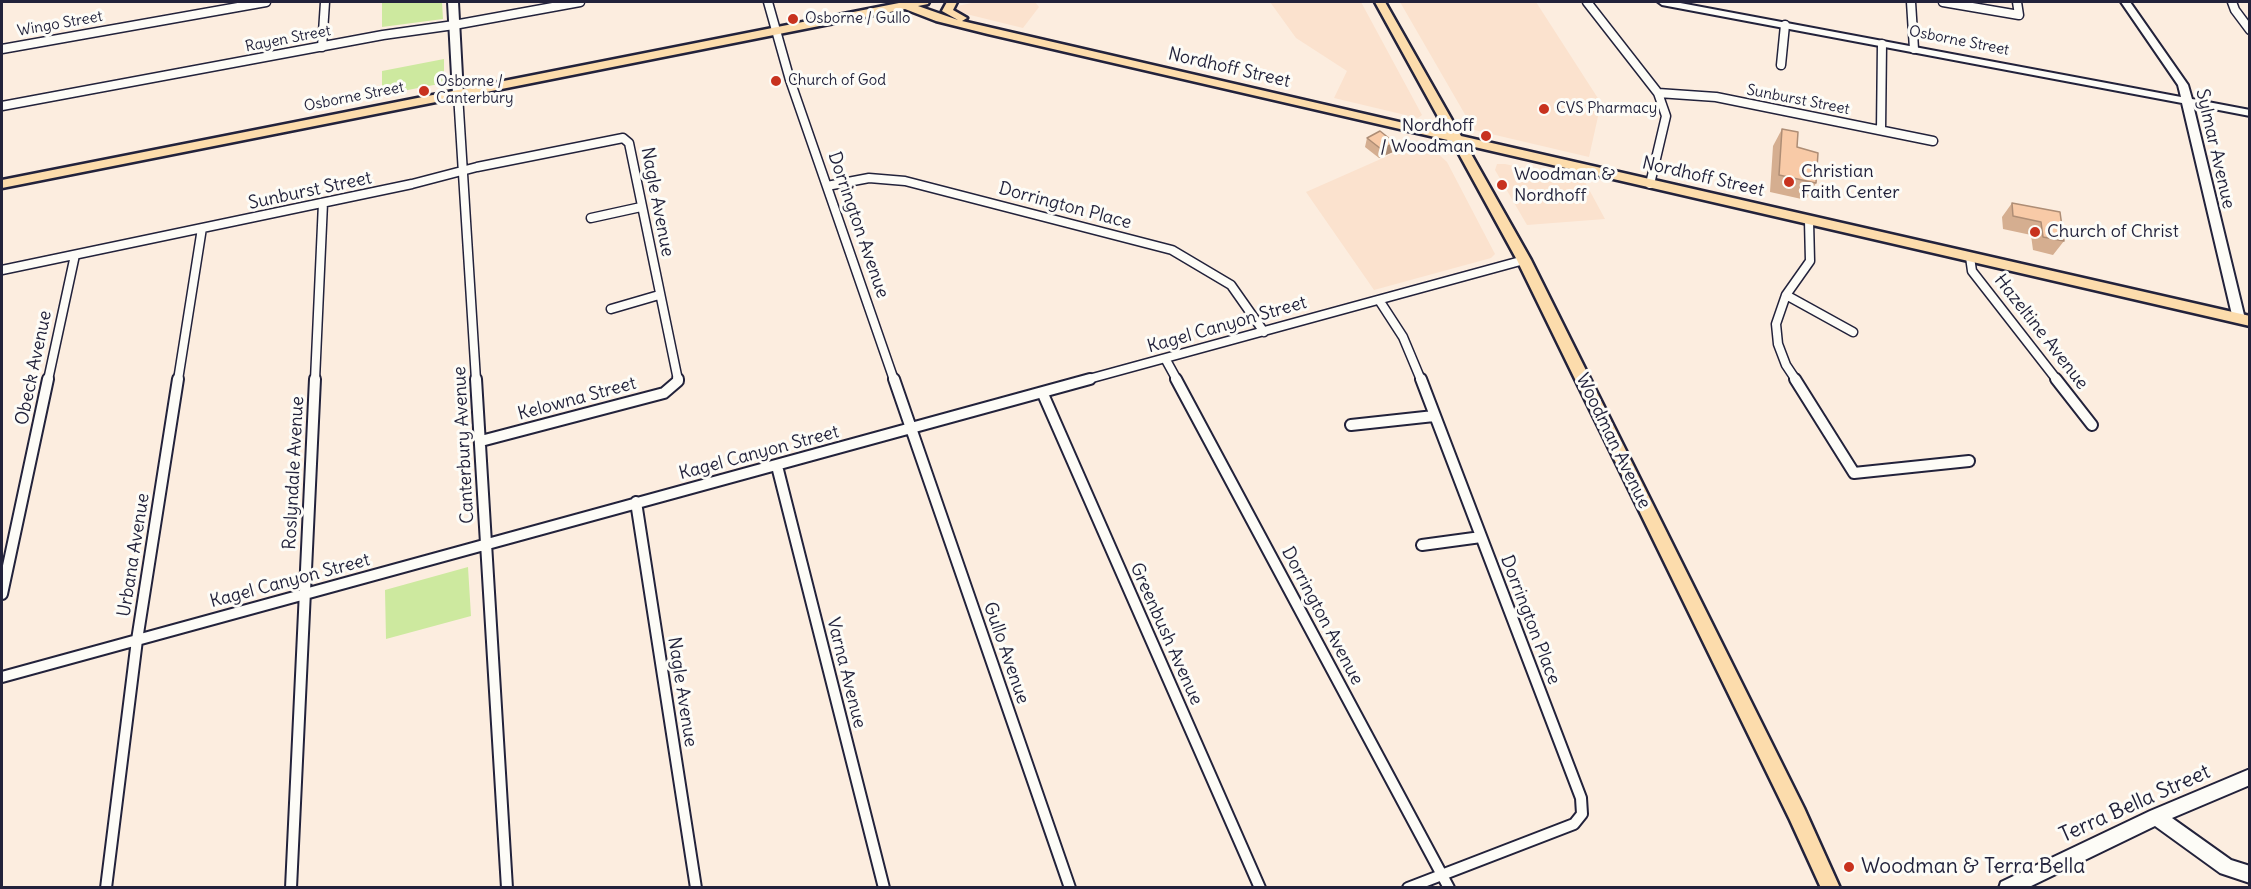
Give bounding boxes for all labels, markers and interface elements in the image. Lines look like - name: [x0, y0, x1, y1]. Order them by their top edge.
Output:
- street label: Wingo Street: [16, 8, 104, 40]
- place label: Osborne / Gullo: [805, 10, 910, 28]
- marker: Osborne / Gullo: [786, 12, 800, 26]
- street label: Rayen Street: [244, 22, 332, 56]
- street label: Osborne Street: [1907, 22, 2011, 60]
- street label: Nordhoff Street: [1166, 43, 1292, 93]
- place label: Church of God: [788, 72, 886, 90]
- place label: Osborne / Canterbury: [436, 73, 514, 108]
- marker: Church of God: [769, 74, 783, 88]
- street label: Osborne Street: [302, 78, 406, 116]
- street label: Sunburst Street: [1745, 81, 1851, 119]
- marker: Osborne / Canterbury: [417, 84, 431, 98]
- street label: Sylmar Avenue: [2191, 87, 2239, 211]
- place label: CVS Pharmacy: [1556, 100, 1657, 118]
- marker: CVS Pharmacy: [1537, 102, 1551, 116]
- place label: Nordhoff / Woodman: [1380, 115, 1474, 158]
- marker: Nordhoff / Woodman: [1479, 129, 1493, 143]
- street label: Nagle Avenue: [636, 146, 678, 258]
- street label: Dorrington Avenue: [823, 149, 893, 301]
- street label: Nordhoff Street: [1640, 152, 1766, 202]
- place label: Christian Faith Center: [1801, 161, 1900, 204]
- place label: Woodman & Nordhoff: [1514, 164, 1615, 207]
- street label: Sunburst Street: [246, 167, 374, 215]
- marker: Christian Faith Center: [1782, 175, 1796, 189]
- street label: Dorrington Place: [996, 178, 1134, 234]
- marker: Woodman & Nordhoff: [1495, 178, 1509, 192]
- place label: Church of Christ: [2047, 221, 2179, 243]
- marker: Church of Christ: [2028, 225, 2042, 239]
- street label: Hazeltine Avenue: [1989, 270, 2093, 394]
- street label: Kagel Canyon Street: [1145, 292, 1309, 358]
- street label: Obeck Avenue: [11, 309, 57, 427]
- street label: Canterbury Avenue: [449, 366, 479, 524]
- street label: Woodman Avenue: [1571, 370, 1655, 512]
- street label: Kelowna Street: [515, 373, 639, 425]
- street label: Roslyndale Avenue: [279, 396, 309, 550]
- street label: Kagel Canyon Street: [677, 421, 841, 485]
- street label: Urbana Avenue: [114, 492, 154, 618]
- street label: Dorrington Avenue: [1276, 543, 1368, 689]
- street label: Kagel Canyon Street: [208, 549, 372, 613]
- street label: Dorrington Place: [1495, 552, 1565, 688]
- street label: Greenbush Avenue: [1125, 560, 1207, 708]
- street label: Gullo Avenue: [978, 599, 1034, 707]
- street label: Varna Avenue: [822, 615, 870, 731]
- street label: Nagle Avenue: [663, 636, 701, 748]
- street label: Terra Bella Street: [2056, 759, 2214, 849]
- place label: Woodman & Terra Bella: [1861, 854, 2085, 880]
- marker: Woodman & Terra Bella: [1842, 860, 1856, 874]

